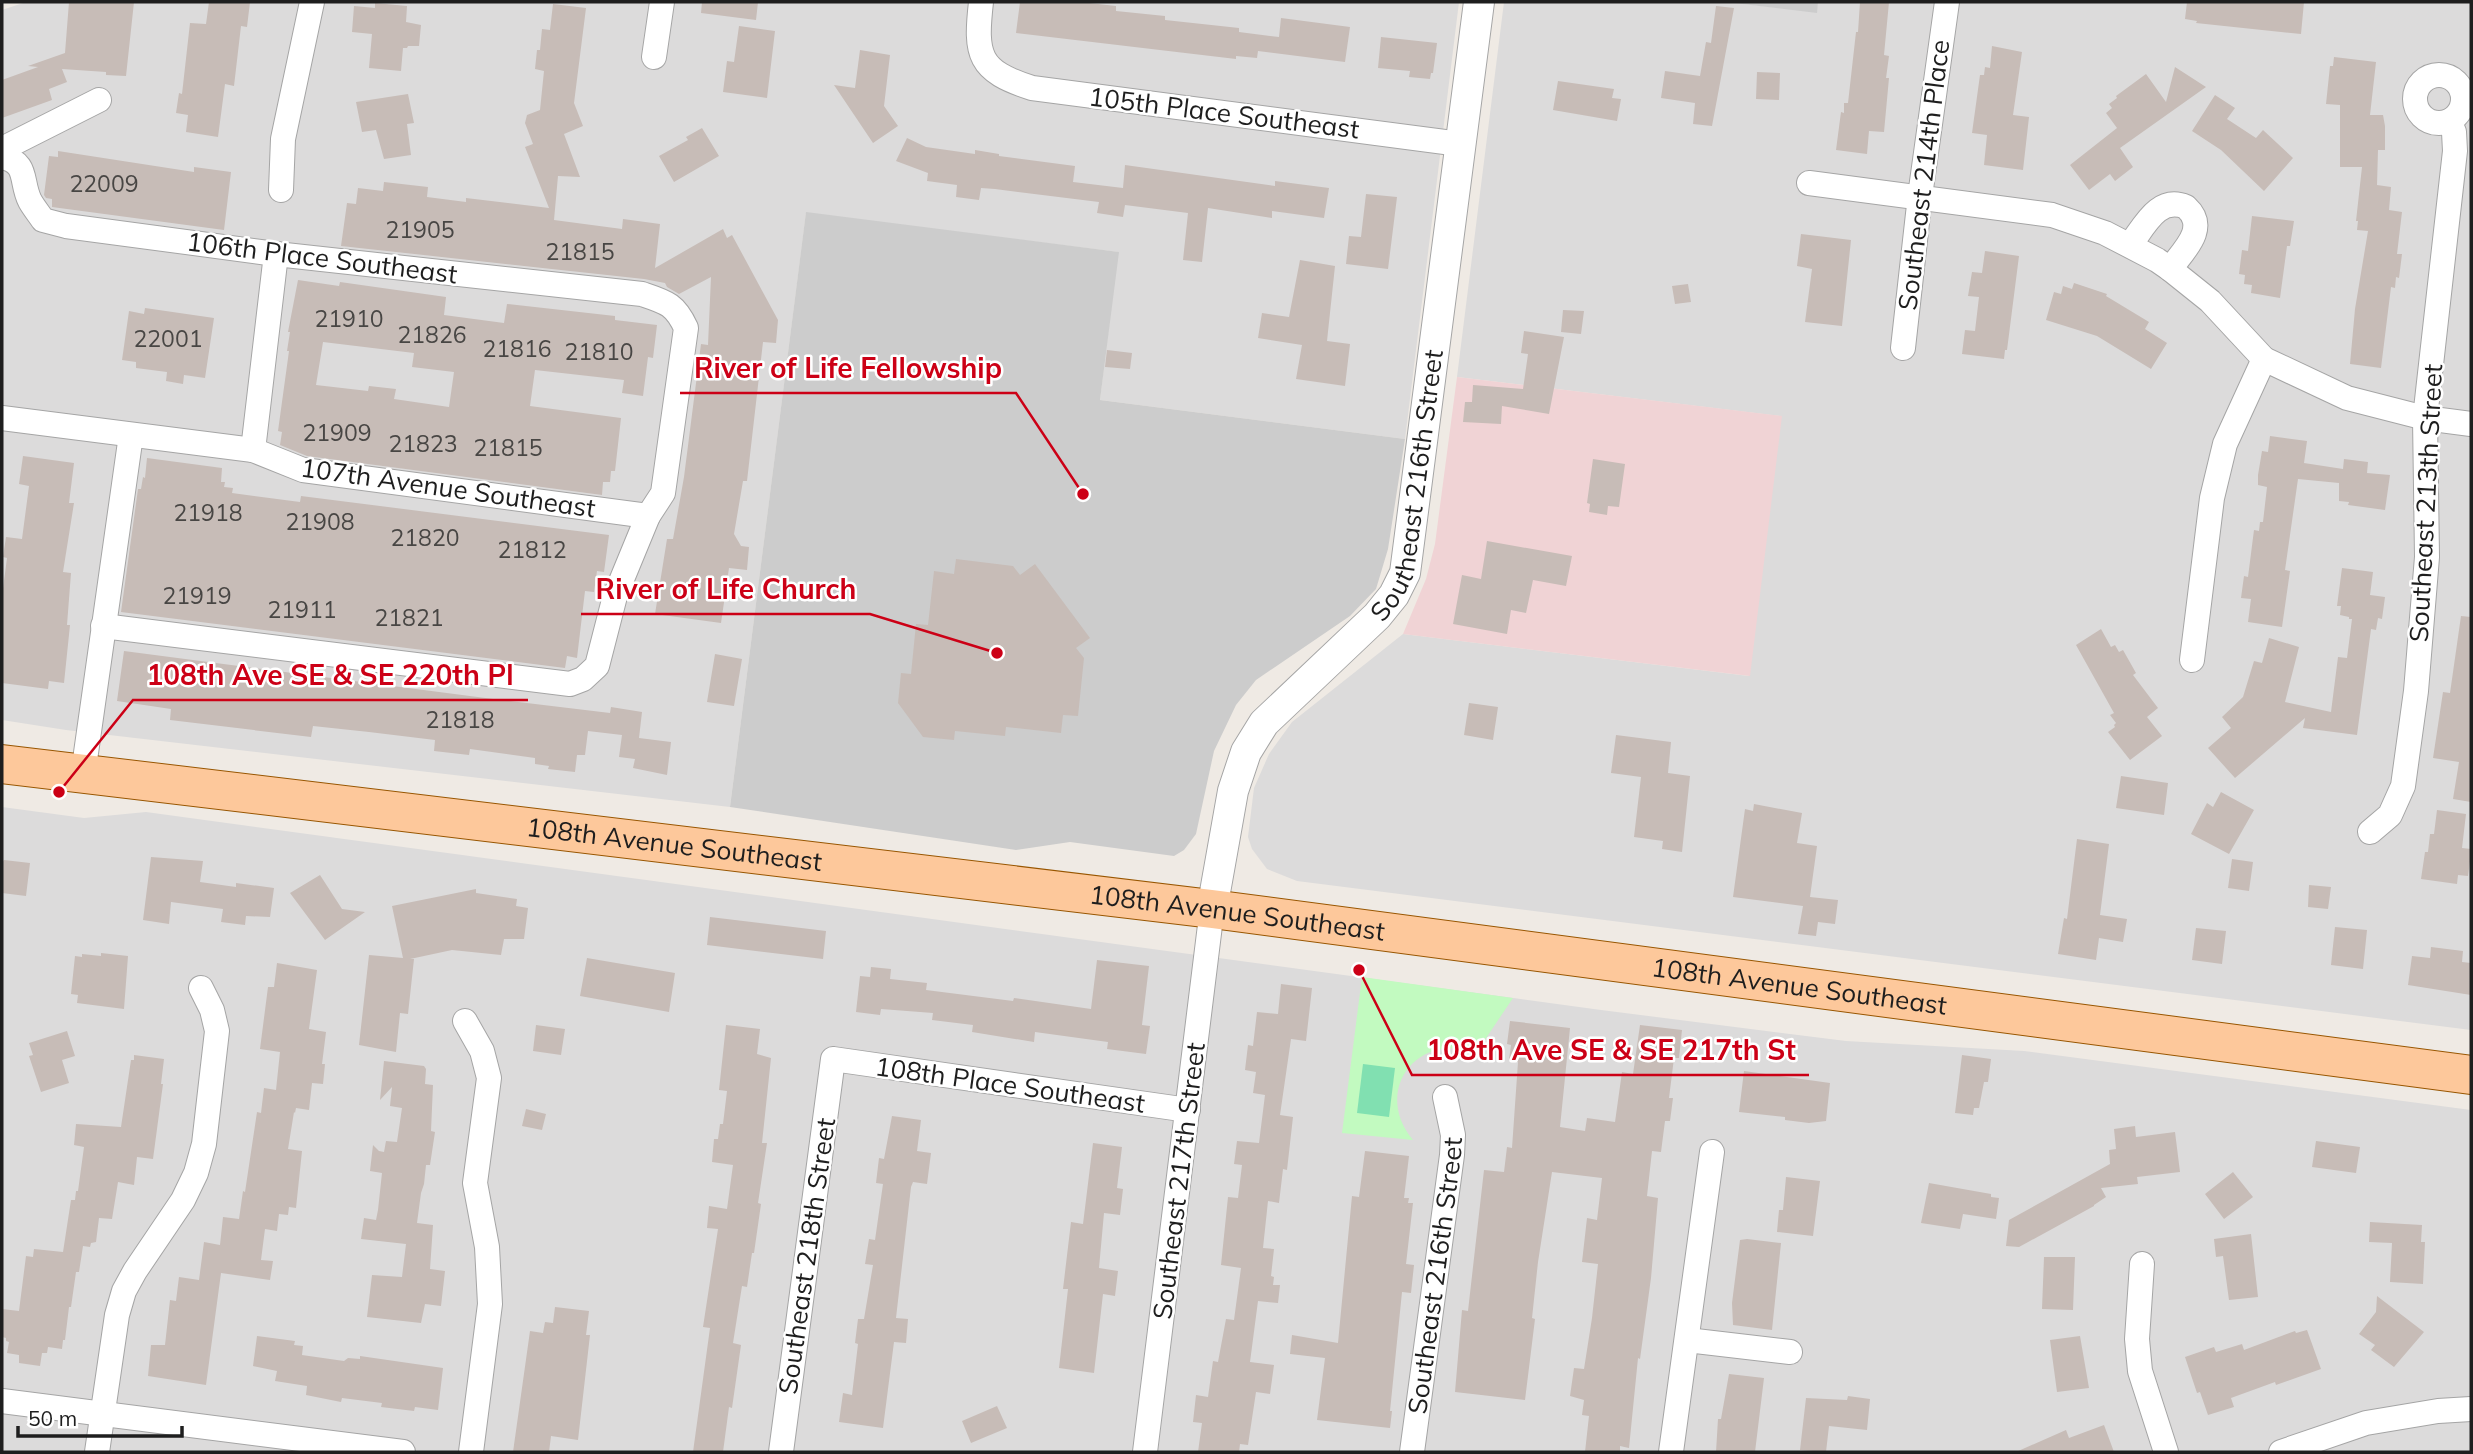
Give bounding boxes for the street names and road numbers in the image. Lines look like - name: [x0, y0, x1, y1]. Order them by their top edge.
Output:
- street label: Southeast 214th Place: [1891, 38, 1956, 312]
- street label: 105th Place Southeast: [1087, 80, 1361, 145]
- street label: 106th Place Southeast: [185, 225, 459, 290]
- street label: Southeast 216th Street: [1362, 348, 1450, 628]
- street label: Southeast 213th Street: [2402, 363, 2449, 643]
- street label: 107th Avenue Southeast: [299, 450, 598, 525]
- street label: 108th Avenue Southeast: [525, 810, 824, 878]
- street label: 108th Avenue Southeast: [1088, 877, 1387, 948]
- street label: 108th Avenue Southeast: [1650, 950, 1949, 1022]
- street label: Southeast 217th Street: [1145, 1041, 1212, 1321]
- street label: 108th Place Southeast: [873, 1049, 1147, 1120]
- street label: Southeast 218th Street: [771, 1116, 842, 1396]
- street label: Southeast 216th Street: [1400, 1136, 1469, 1416]

